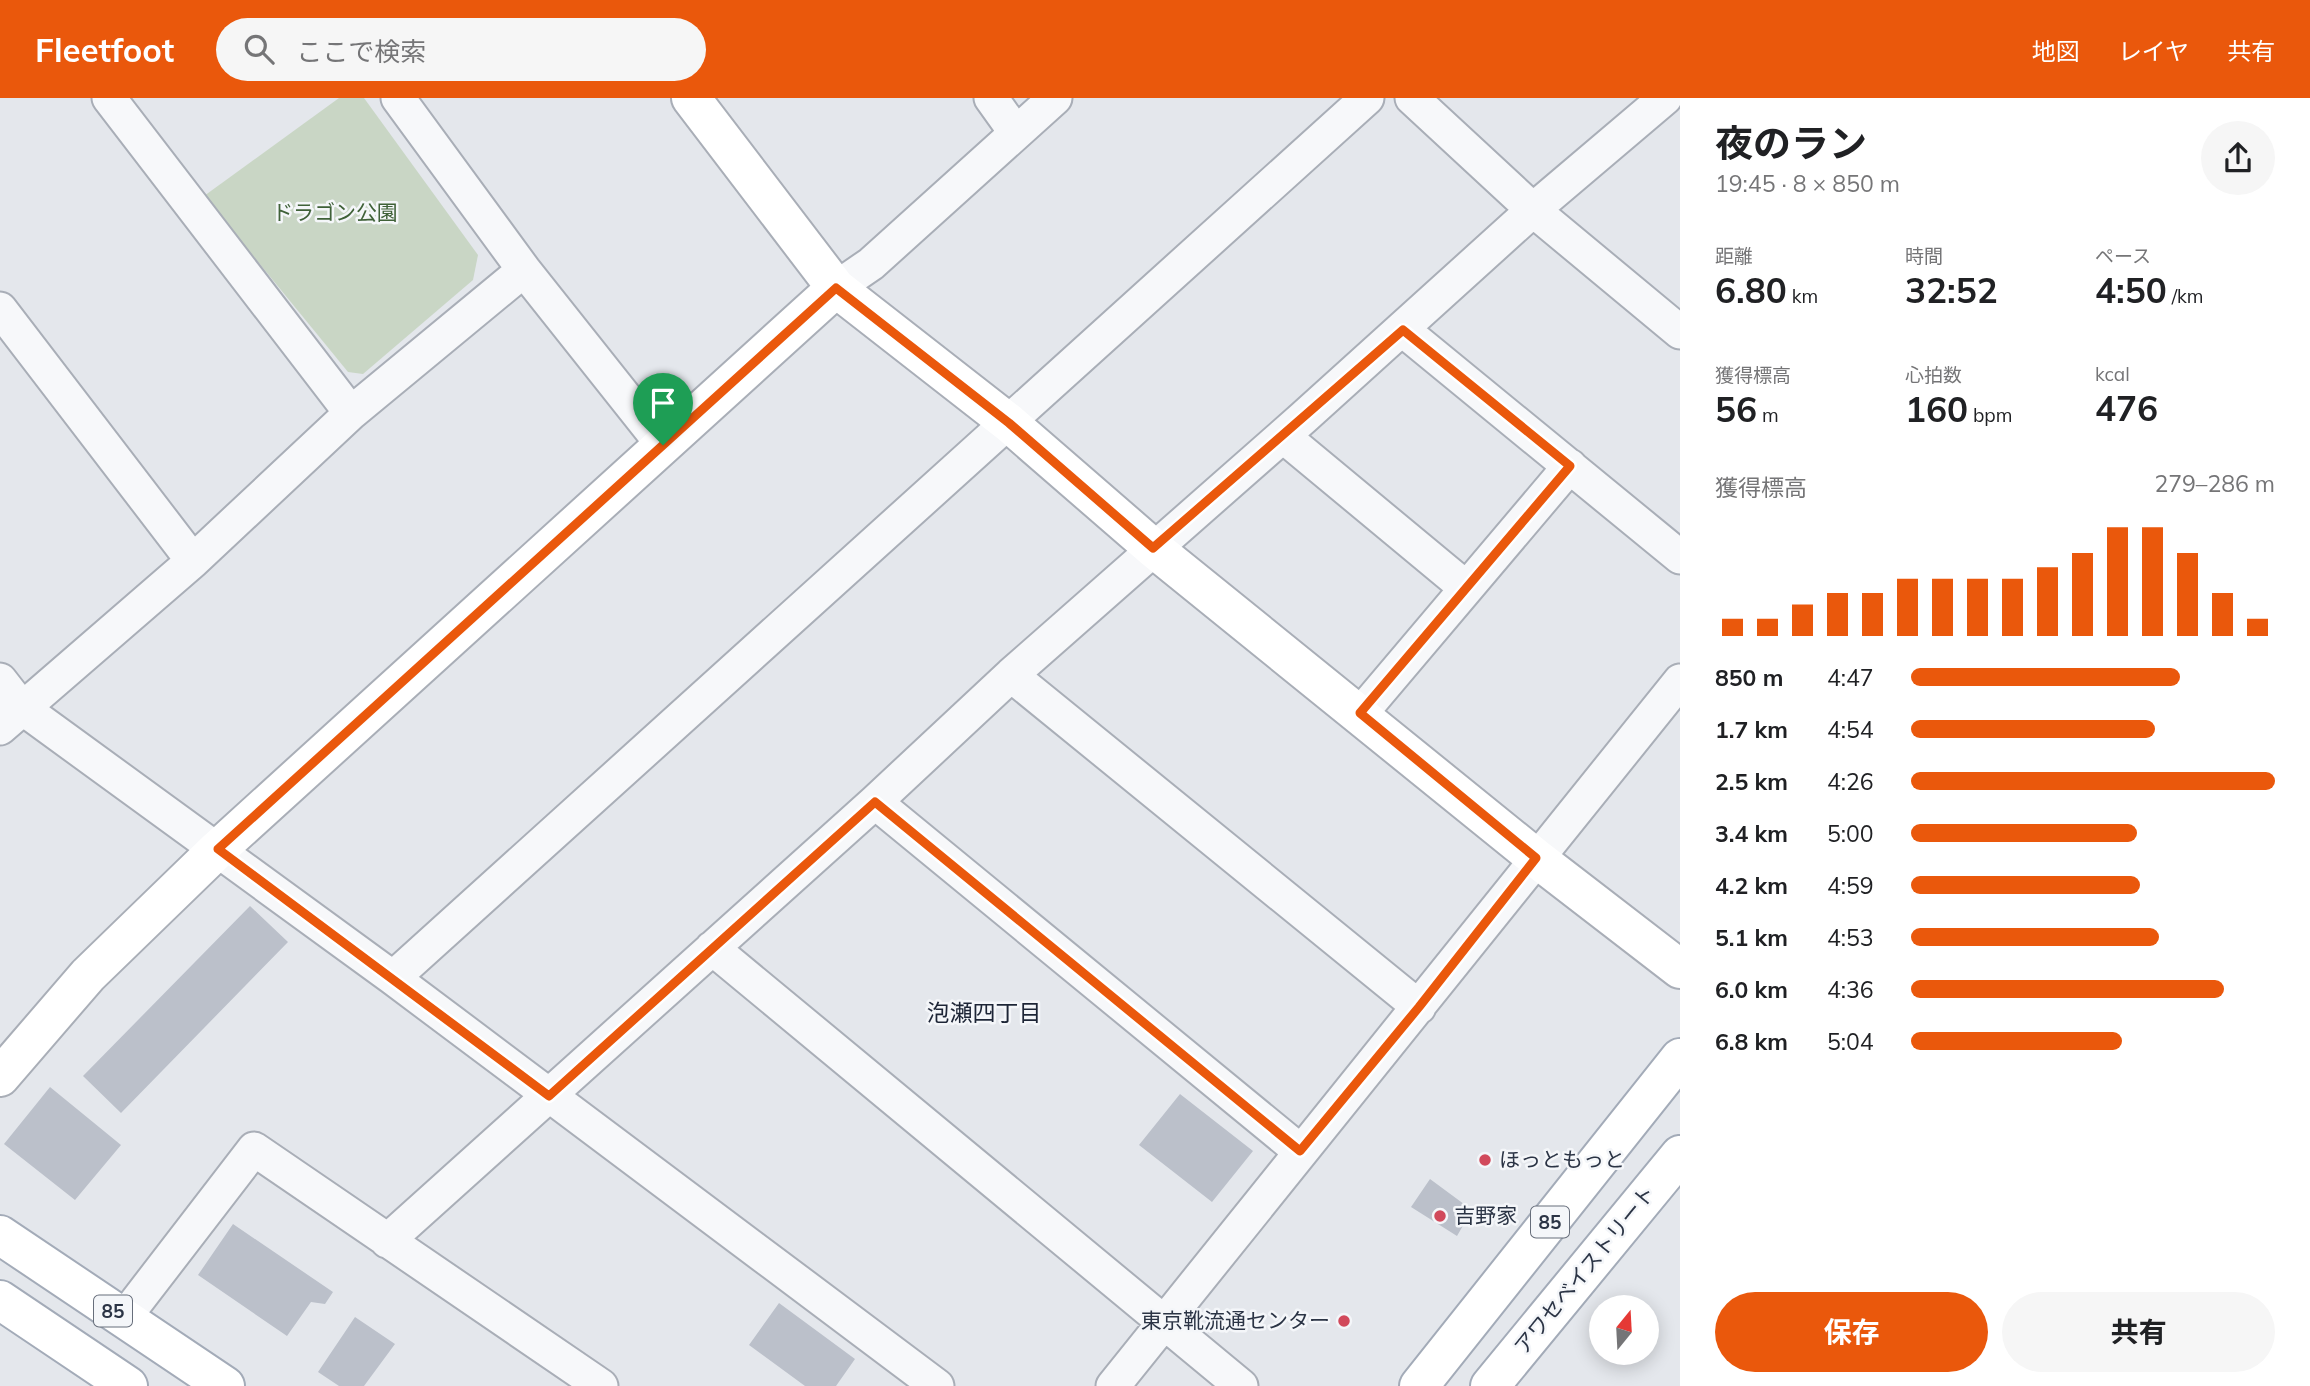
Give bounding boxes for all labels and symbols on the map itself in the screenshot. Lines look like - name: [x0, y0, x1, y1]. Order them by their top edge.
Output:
- park label: ドラゴン公園: [272, 199, 398, 225]
- pin: [633, 373, 693, 445]
- district label: 泡瀬四丁目: [927, 998, 1042, 1027]
- place label: ほっともっと: [1499, 1146, 1625, 1172]
- marker: ほっともっと: [1477, 1152, 1493, 1168]
- street label: アワセベイストリート: [1508, 1180, 1660, 1359]
- place label: 吉野家: [1454, 1202, 1517, 1228]
- road number: 85: [1531, 1206, 1569, 1238]
- marker: 吉野家: [1432, 1208, 1448, 1224]
- north arrow: [1589, 1295, 1659, 1365]
- road number: 85: [94, 1296, 132, 1326]
- place label: 東京靴流通センター: [1141, 1307, 1330, 1333]
- marker: 東京靴流通センター: [1336, 1313, 1352, 1329]

